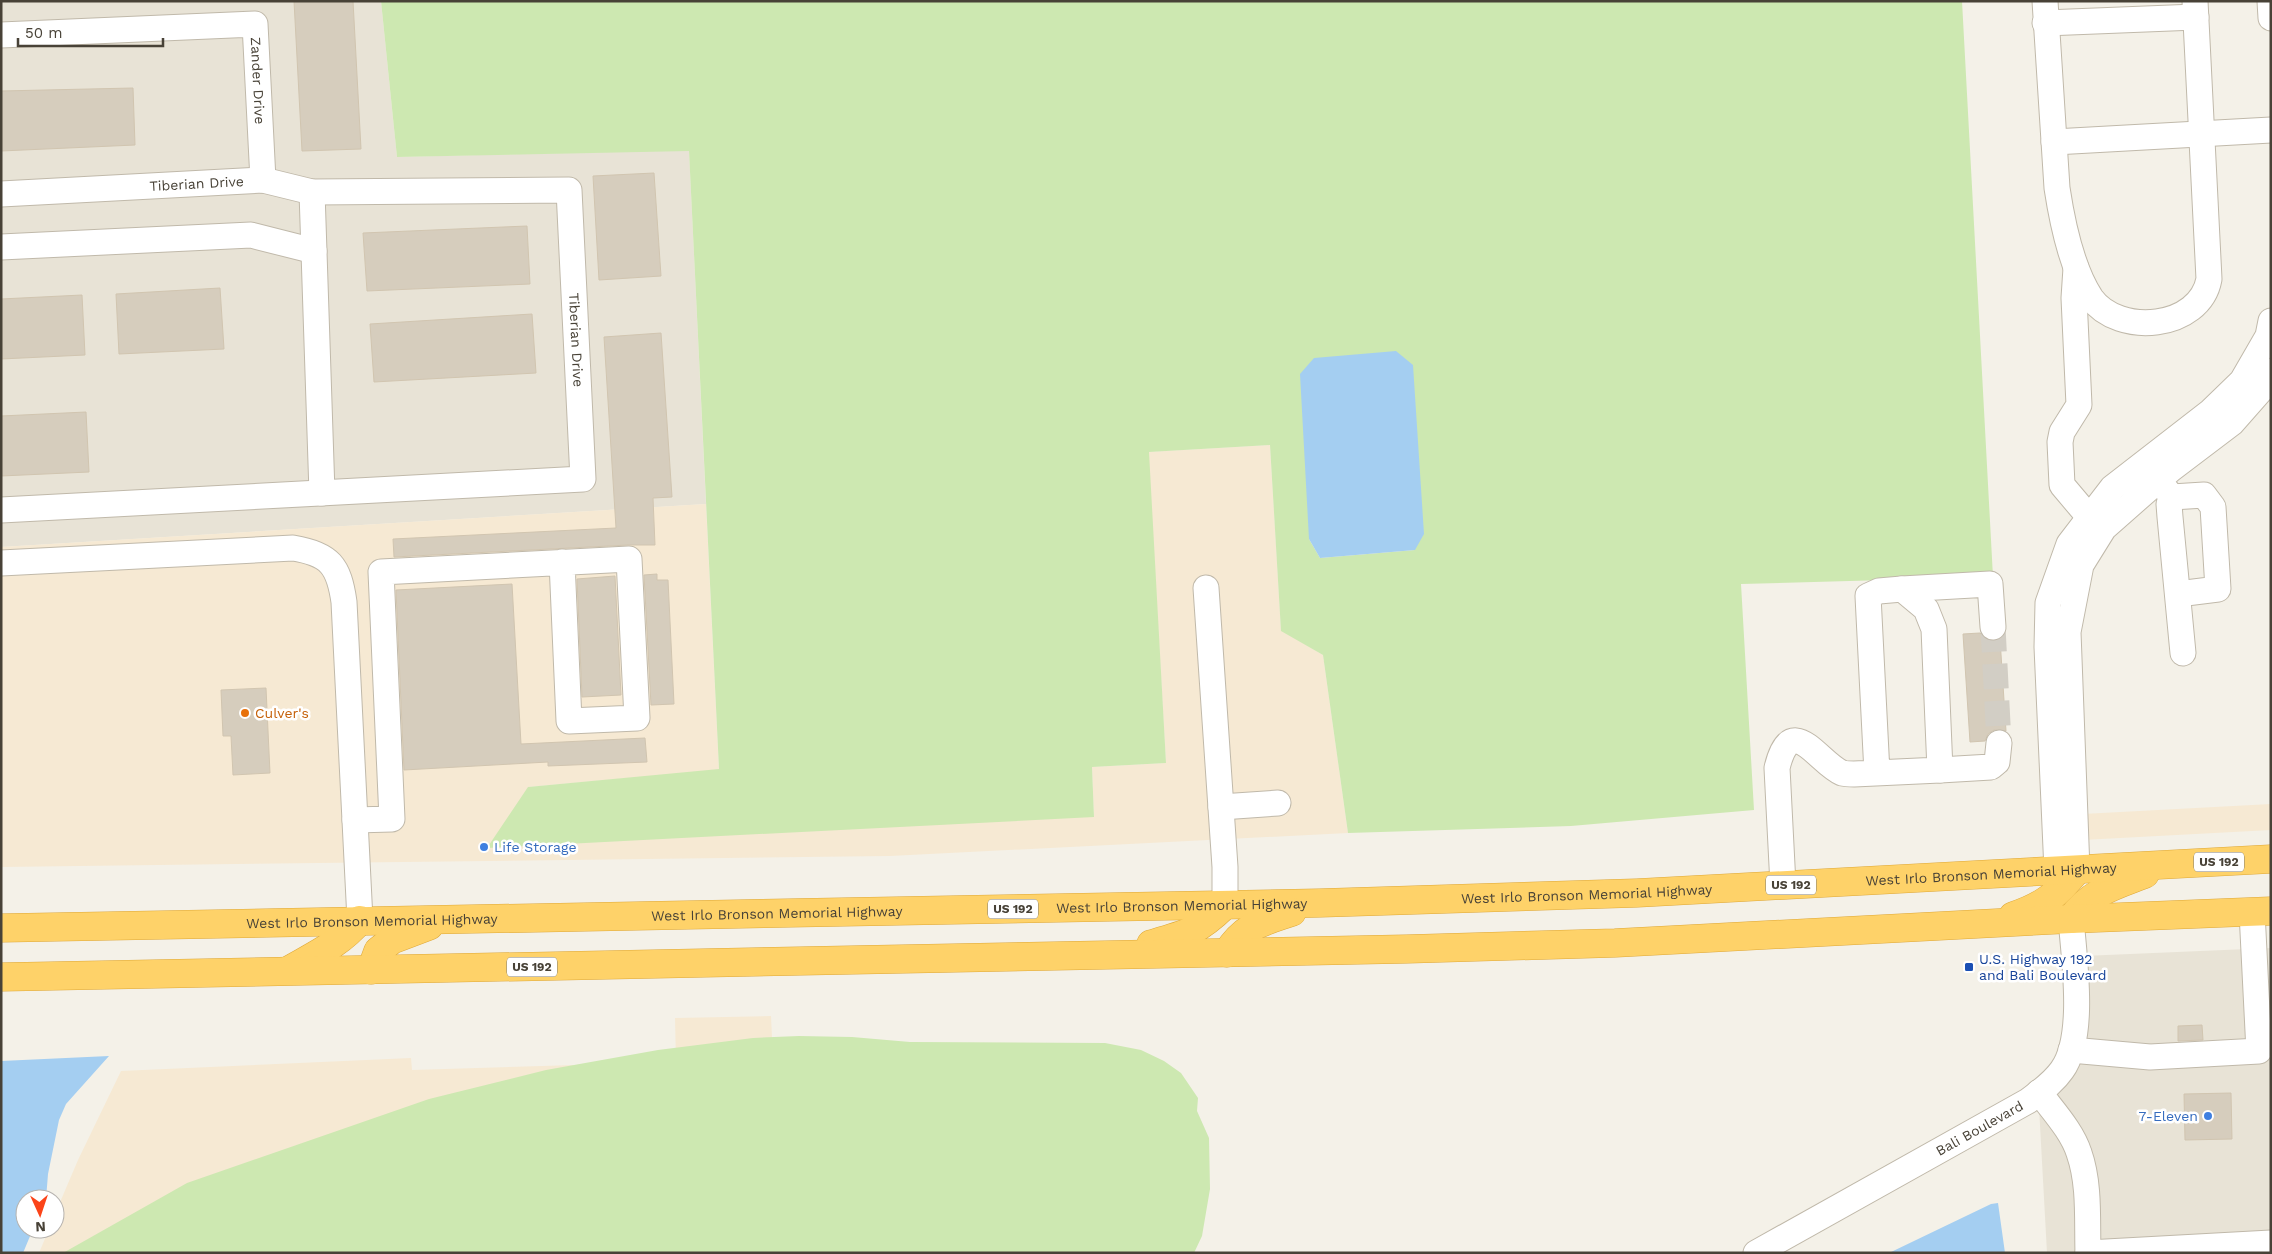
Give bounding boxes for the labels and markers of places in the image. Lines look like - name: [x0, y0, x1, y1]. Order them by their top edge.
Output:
- place label: Culver's: [255, 705, 309, 721]
- marker: Culver's: [239, 707, 251, 719]
- place label: Life Storage: [494, 839, 576, 855]
- marker: Life Storage: [478, 841, 490, 853]
- place label: U.S. Highway 192 and Bali Boulevard: [1979, 951, 2107, 983]
- marker: U.S. Highway 192 and Bali Boulevard: [1963, 961, 1975, 973]
- place label: 7-Eleven: [2139, 1108, 2198, 1124]
- marker: 7-Eleven: [2202, 1110, 2214, 1122]

